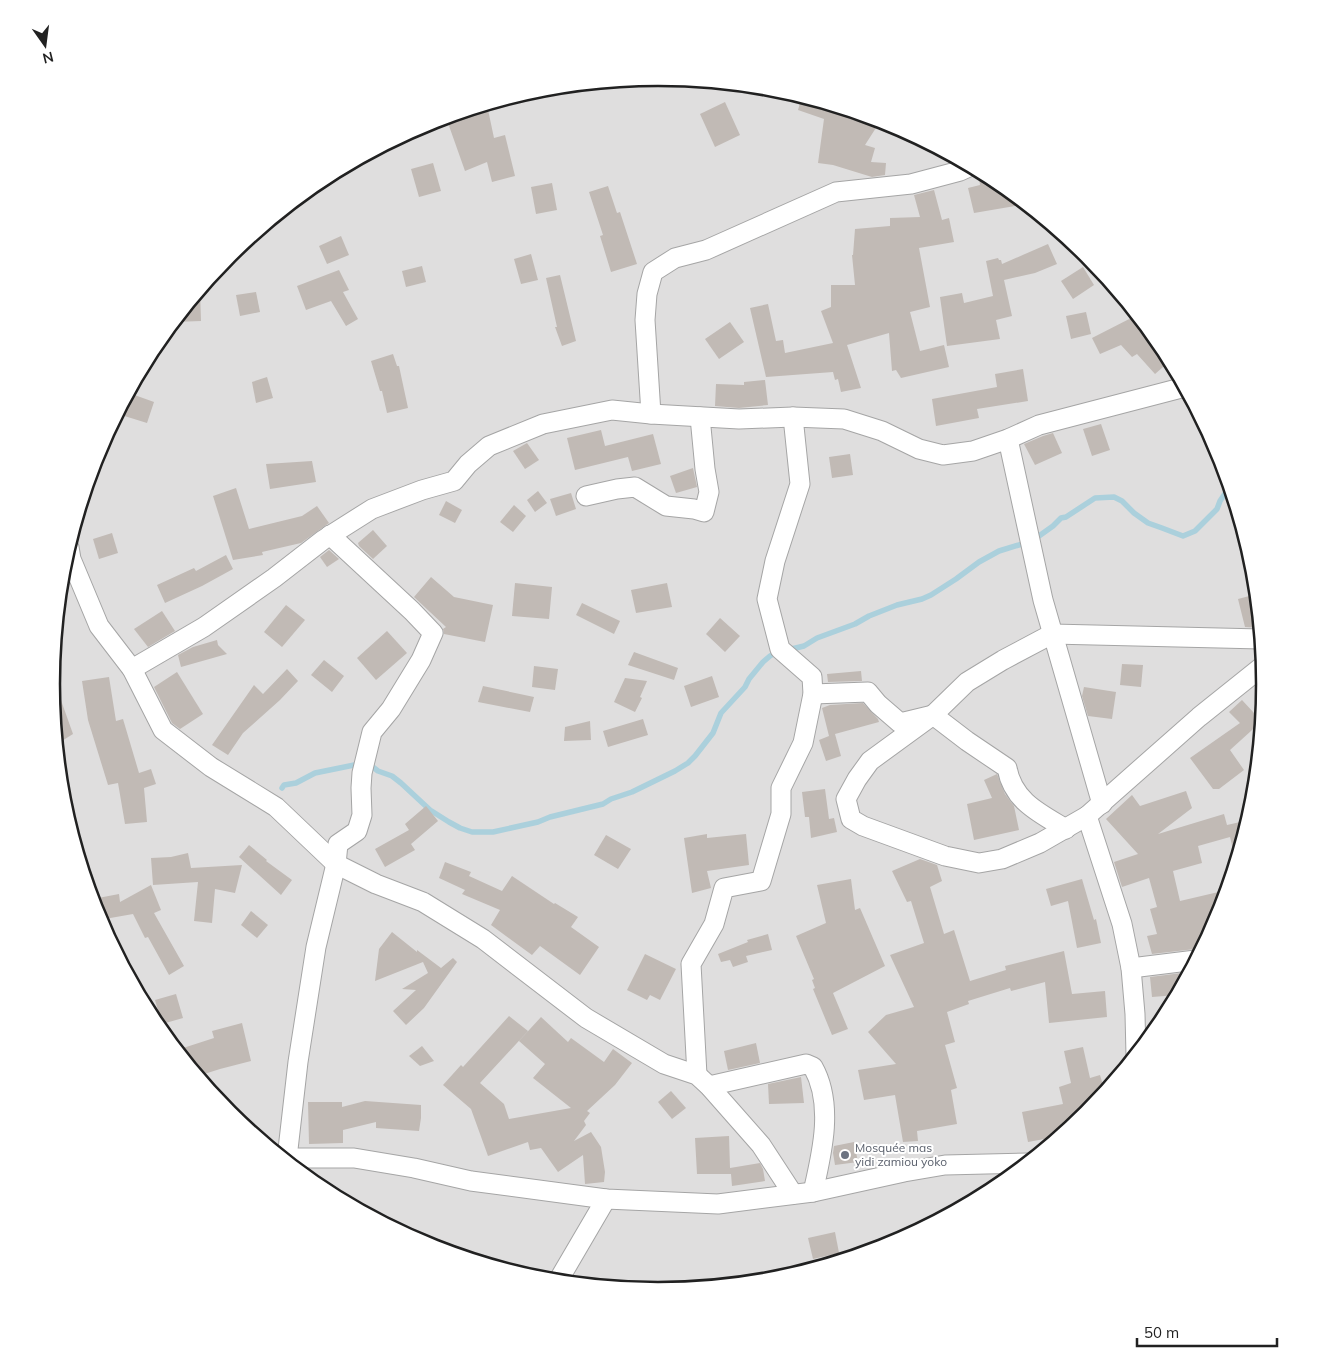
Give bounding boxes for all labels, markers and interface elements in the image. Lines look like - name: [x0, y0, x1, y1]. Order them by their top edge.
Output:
- north arrow: [20, 20, 70, 70]
- text: N: [41, 48, 55, 68]
- place label: Mosquée mas yidi zamiou yoko: [855, 1140, 947, 1169]
- marker: Mosquée mas yidi zamiou yoko: [839, 1149, 851, 1161]
- scale bar: [1137, 1316, 1277, 1348]
- text: 50 m: [1144, 1323, 1179, 1342]

